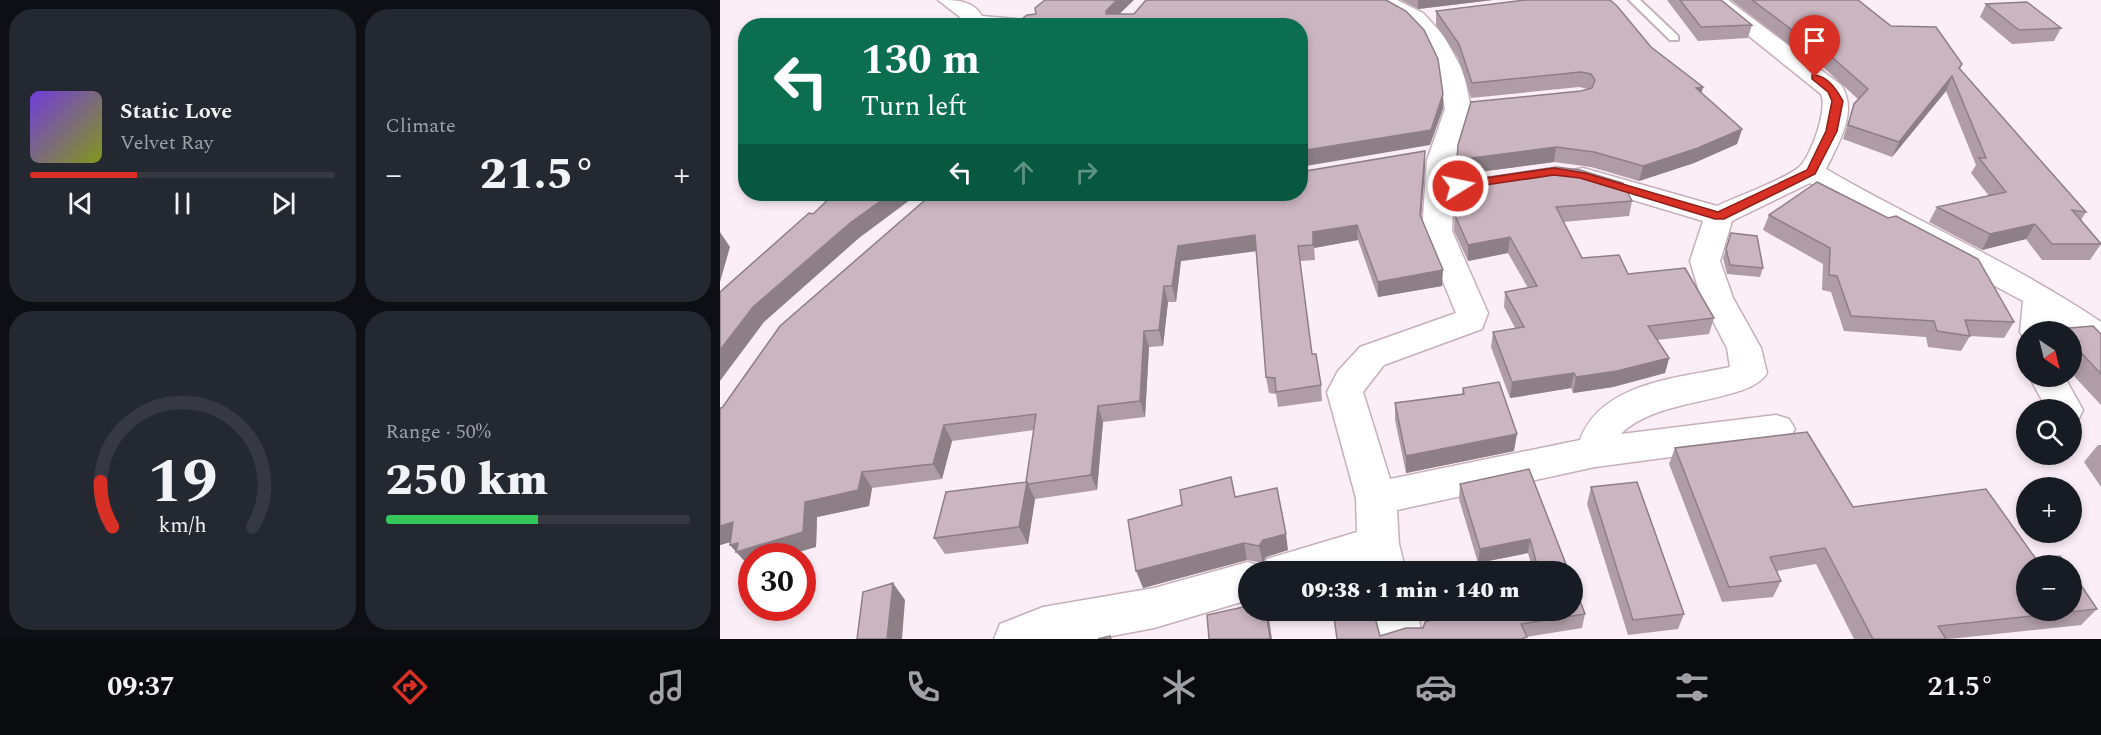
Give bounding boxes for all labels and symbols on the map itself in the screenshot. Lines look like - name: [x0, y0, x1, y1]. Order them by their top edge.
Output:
- pin: [1789, 15, 1840, 77]
- position arrow: [1426, 154, 1490, 218]
- north arrow: [2016, 321, 2082, 387]
- speed limit sign: 30: [738, 543, 816, 621]

